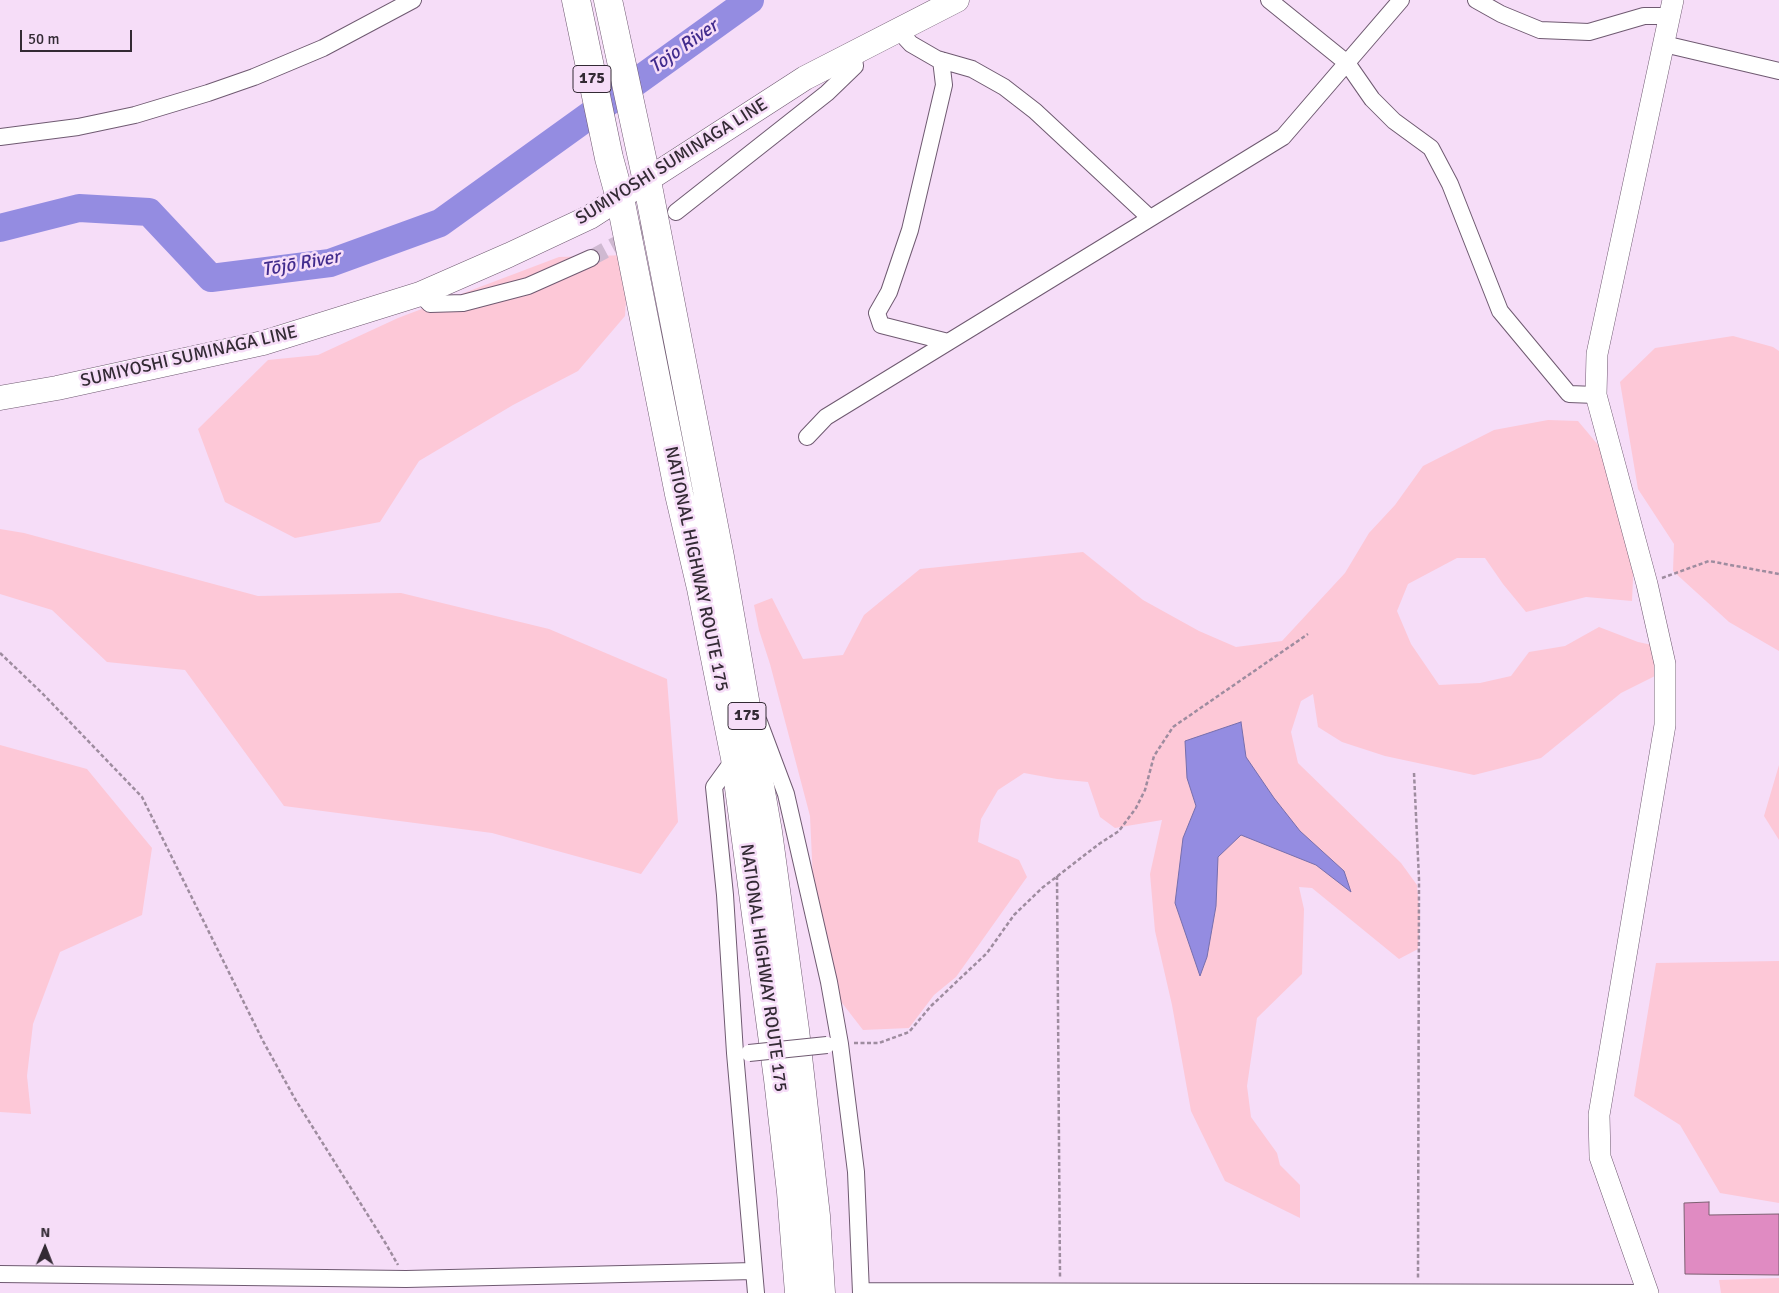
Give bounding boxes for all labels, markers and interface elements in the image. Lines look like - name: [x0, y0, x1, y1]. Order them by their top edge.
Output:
- water label: Tojo River: [645, 15, 723, 79]
- scale bar: [22, 20, 135, 52]
- text: 50 m: [28, 30, 59, 48]
- road number: 175: [573, 66, 611, 92]
- street label: SUMIYOSHI SUMINAGA LINE: [572, 94, 772, 230]
- water label: Tōjō River: [260, 246, 342, 282]
- street label: SUMIYOSHI SUMINAGA LINE: [78, 322, 300, 392]
- street label: NATIONAL HIGHWAY ROUTE 175: [659, 444, 733, 694]
- road number: 175: [728, 702, 766, 729]
- street label: NATIONAL HIGHWAY ROUTE 175: [735, 843, 791, 1093]
- north arrow: [20, 1223, 70, 1273]
- text: N: [40, 1224, 50, 1241]

